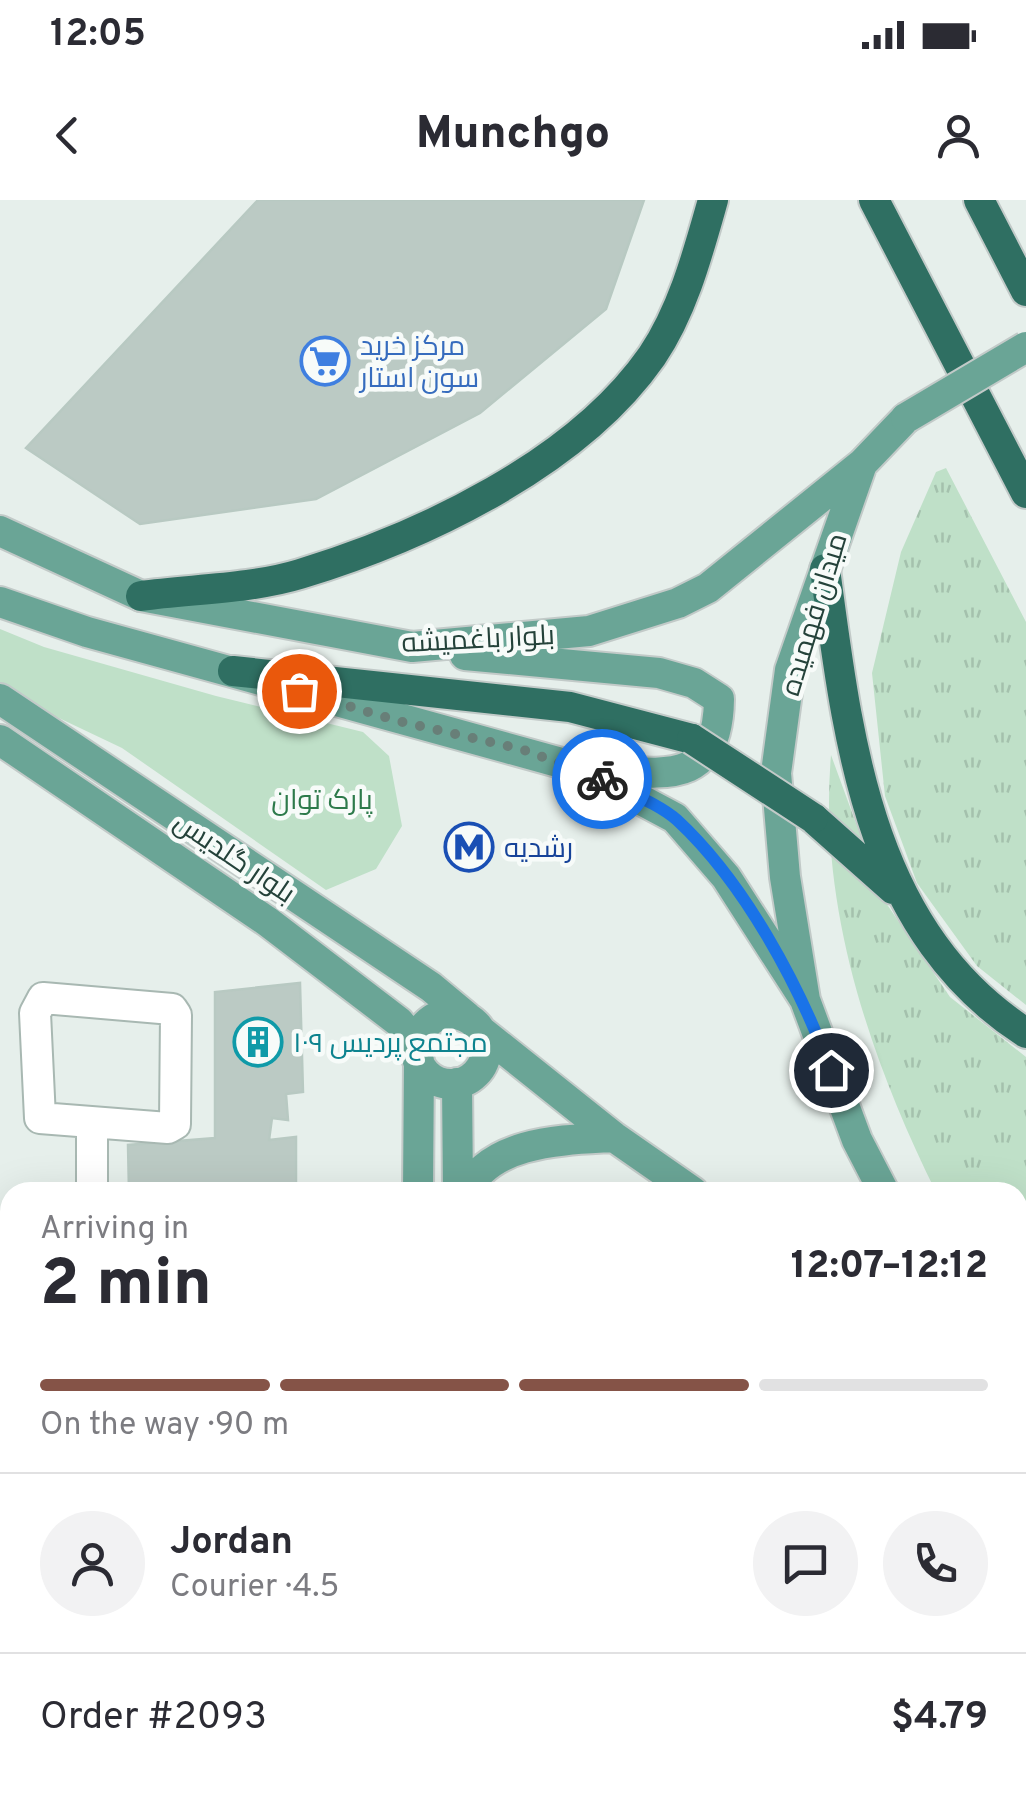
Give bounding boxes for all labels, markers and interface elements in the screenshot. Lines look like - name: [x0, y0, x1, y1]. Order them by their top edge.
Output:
- text: 12:05: [50, 11, 146, 60]
- text: Munchgo: [416, 107, 610, 164]
- icon: back: [40, 108, 95, 163]
- icon: person: [931, 108, 986, 163]
- place label: مرکز خرید سون استار: [358, 330, 479, 398]
- supermarket icon: مرکز خرید سون استار: [299, 335, 351, 387]
- street label: میدان فهمیده: [774, 529, 858, 700]
- street label: بلوار باغمیشه: [401, 619, 556, 663]
- pin: [257, 649, 342, 734]
- icon: bag: [272, 664, 327, 719]
- courier: [552, 729, 652, 829]
- icon: bike: [575, 752, 630, 807]
- park label: پارک توان: [271, 784, 373, 820]
- street label: بلوار گلدیس: [166, 806, 301, 913]
- metro station icon: رشدیه: [443, 821, 495, 873]
- place label: رشدیه: [504, 832, 573, 868]
- building icon: مجتمع پردیس ۱۰۹: [232, 1016, 284, 1068]
- place label: مجتمع پردیس ۱۰۹: [293, 1027, 488, 1063]
- pin: [789, 1028, 874, 1113]
- icon: home: [804, 1043, 859, 1098]
- text: Arriving in: [40, 1210, 189, 1250]
- text: 12:07–12:12: [791, 1243, 988, 1292]
- text: 2 min: [40, 1246, 212, 1328]
- text: On the way · 90 m: [40, 1406, 289, 1446]
- button: person: [40, 1511, 145, 1616]
- button: chat: [753, 1511, 858, 1616]
- button: phone: [883, 1511, 988, 1616]
- text: Jordan: [170, 1519, 293, 1568]
- text: Courier · 4.5: [170, 1568, 339, 1608]
- text: Order #2093: [40, 1694, 267, 1743]
- text: $4.79: [891, 1694, 988, 1743]

